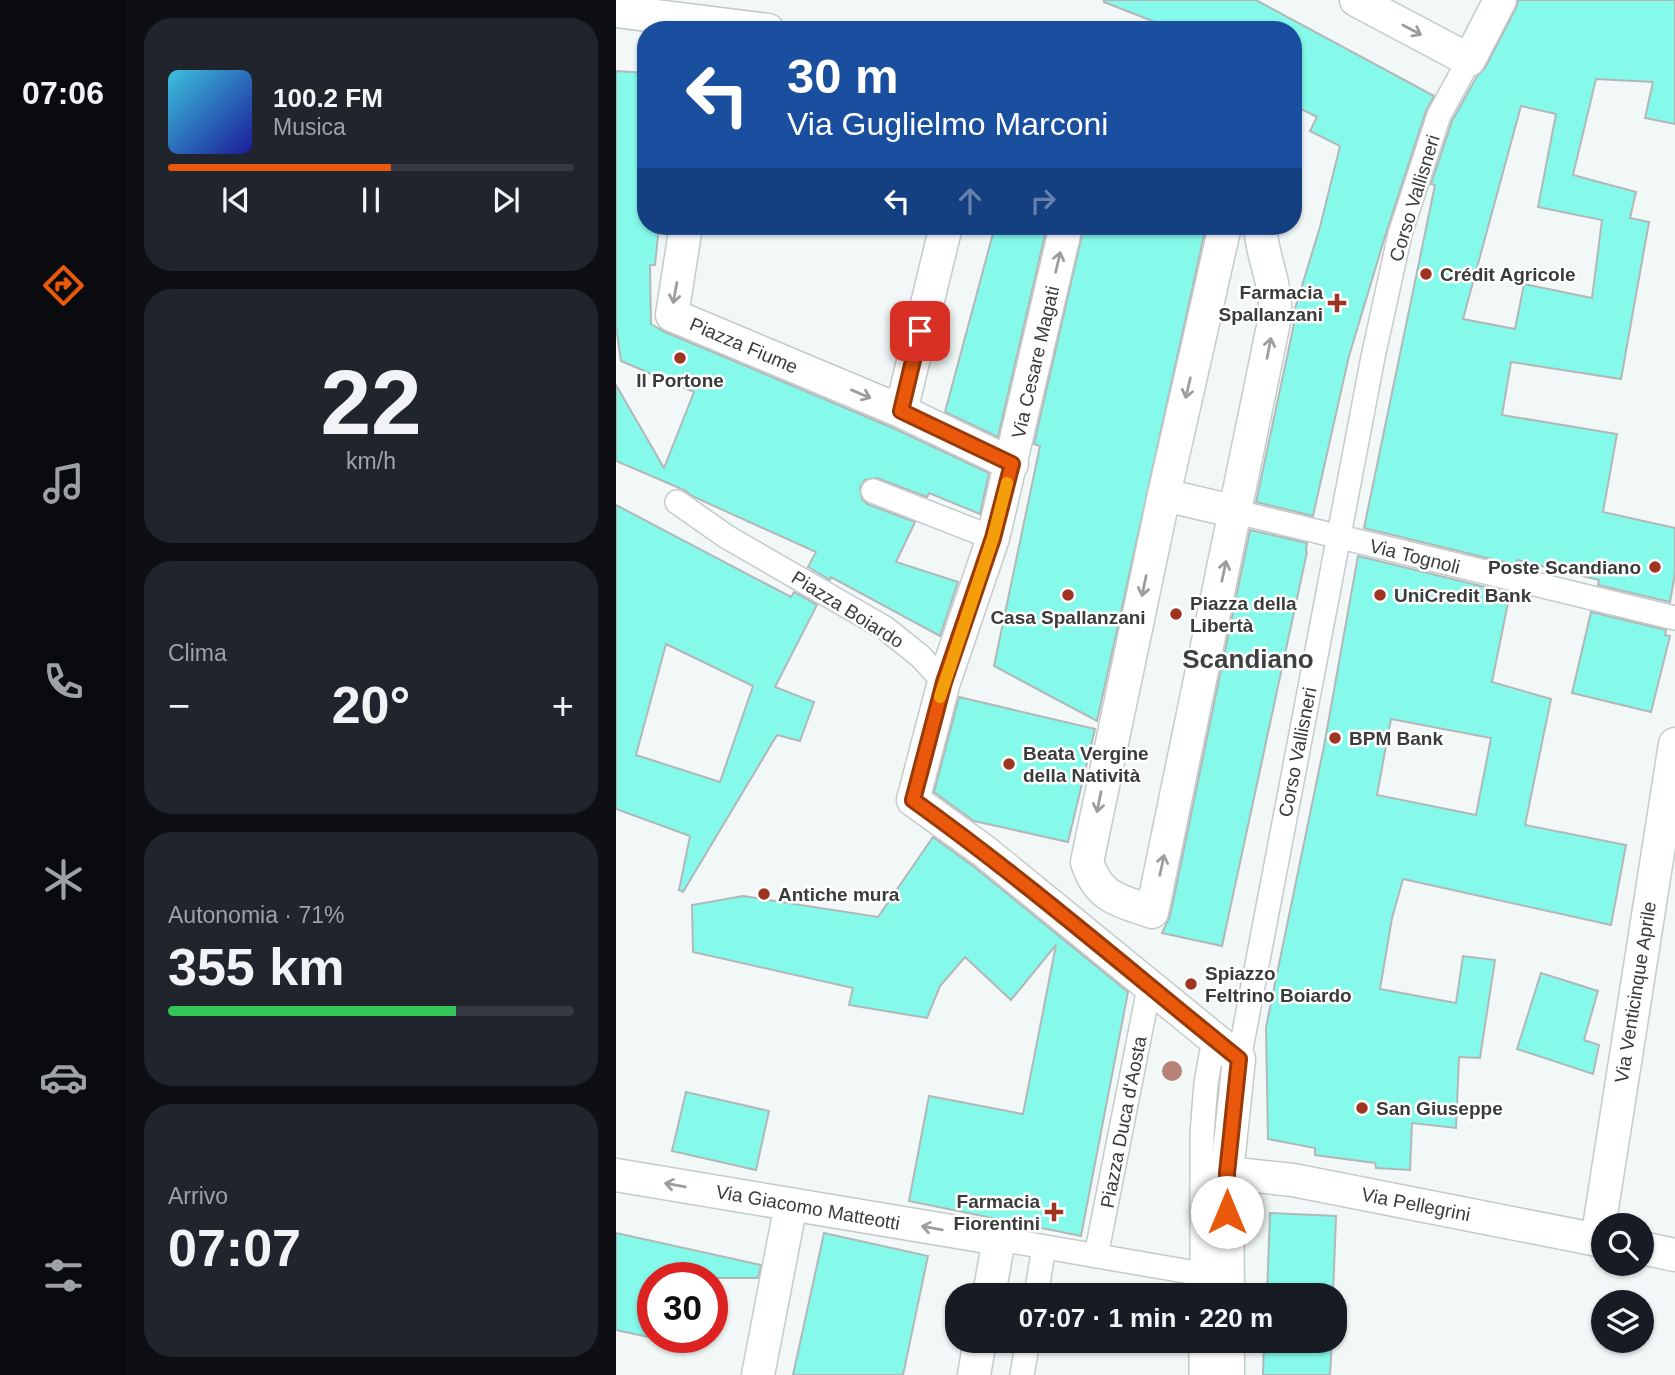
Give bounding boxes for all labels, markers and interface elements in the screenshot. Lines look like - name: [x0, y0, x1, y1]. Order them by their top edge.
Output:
- one-way arrow: [1402, 23, 1422, 37]
- icon: left: [672, 49, 763, 140]
- text: 30 m: [787, 49, 899, 103]
- text: 07:06: [22, 75, 104, 111]
- text: 100.2 FM: [273, 83, 383, 113]
- text: Via Guglielmo Marconi: [787, 106, 1108, 142]
- text: Musica: [273, 114, 346, 140]
- street label: Corso Vallisneri: [1385, 132, 1444, 264]
- icon: previous: [217, 181, 255, 219]
- icon: pause: [352, 181, 390, 219]
- icon: next: [487, 181, 525, 219]
- icon: left: [878, 182, 916, 220]
- icon: ahead: [951, 182, 989, 220]
- icon: right: [1024, 182, 1062, 220]
- one-way arrow: [1052, 251, 1065, 274]
- icon: directions: [39, 261, 88, 310]
- place label: Crédit Agricole: [1440, 264, 1576, 285]
- marker: Crédit Agricole: [1418, 266, 1434, 282]
- one-way arrow: [668, 281, 681, 304]
- place label: Farmacia Spallanzani: [1218, 282, 1323, 325]
- street label: Via Cesare Magati: [1008, 284, 1063, 440]
- marker: Farmacia Spallanzani: [1329, 295, 1345, 311]
- pin: [890, 301, 950, 361]
- icon: arrive: [901, 312, 939, 350]
- street label: Piazza Fiume: [687, 313, 801, 378]
- one-way arrow: [1263, 337, 1277, 360]
- marker: Il Portone: [672, 350, 688, 366]
- text: 22: [320, 352, 422, 453]
- place label: Il Portone: [636, 370, 724, 391]
- one-way arrow: [1181, 376, 1195, 399]
- one-way arrow: [850, 388, 871, 401]
- text: km/h: [346, 448, 396, 474]
- icon: music: [39, 459, 88, 508]
- street label: Via Tognoli: [1368, 535, 1462, 578]
- place label: Poste Scandiano: [1488, 557, 1641, 578]
- marker: Poste Scandiano: [1647, 559, 1663, 575]
- one-way arrow: [1218, 560, 1232, 583]
- street label: Piazza Boiardo: [788, 567, 907, 652]
- one-way arrow: [1137, 574, 1151, 597]
- place label: UniCredit Bank: [1394, 585, 1532, 606]
- marker: Casa Spallanzani: [1060, 587, 1076, 603]
- marker: UniCredit Bank: [1372, 587, 1388, 603]
- place label: Piazza della Libertà: [1190, 593, 1297, 636]
- marker: Piazza della Libertà: [1168, 606, 1184, 622]
- place label: Casa Spallanzani: [990, 607, 1146, 628]
- text: Clima: [168, 640, 227, 666]
- district label: Scandiano: [1182, 644, 1314, 674]
- icon: phone: [39, 657, 88, 706]
- text: 20°: [332, 676, 410, 734]
- text: −: [168, 685, 190, 727]
- text: +: [552, 685, 574, 727]
- street label: Corso Vallisneri: [1275, 685, 1320, 819]
- place label: BPM Bank: [1349, 728, 1443, 749]
- marker: BPM Bank: [1327, 730, 1343, 746]
- place label: Beata Vergine della Natività: [1023, 743, 1149, 786]
- marker: Beata Vergine della Natività: [1001, 756, 1017, 772]
- one-way arrow: [1092, 790, 1106, 813]
- one-way arrow: [1156, 854, 1170, 877]
- icon: climate: [39, 855, 88, 904]
- place label: Antiche mura: [778, 884, 900, 905]
- marker: Antiche mura: [756, 886, 772, 902]
- street label: Via Venticinque Aprile: [1611, 900, 1660, 1084]
- text: Autonomia · 71%: [168, 902, 344, 928]
- text: 355 km: [168, 938, 344, 996]
- place label: Spiazzo Feltrino Boiardo: [1205, 963, 1352, 1006]
- marker: Spiazzo Feltrino Boiardo: [1183, 976, 1199, 992]
- street label: Piazza Duca d'Aosta: [1097, 1034, 1151, 1210]
- icon: car: [39, 1053, 88, 1102]
- place label: San Giuseppe: [1376, 1098, 1503, 1119]
- marker: San Giuseppe: [1354, 1100, 1370, 1116]
- position arrow: [1190, 1175, 1264, 1249]
- one-way arrow: [664, 1178, 687, 1191]
- street label: Via Giacomo Matteotti: [714, 1181, 902, 1234]
- text: Arrivo: [168, 1183, 228, 1209]
- street label: Via Pellegrini: [1360, 1184, 1472, 1225]
- place label: Farmacia Fiorentini: [953, 1191, 1040, 1234]
- marker: Farmacia Fiorentini: [1046, 1204, 1062, 1220]
- map controls: [1591, 1213, 1654, 1353]
- button: search: [1591, 1213, 1654, 1276]
- text: 07:07: [168, 1219, 301, 1277]
- one-way arrow: [921, 1221, 944, 1234]
- icon: filters: [39, 1251, 88, 1300]
- speed limit sign: 30: [637, 1262, 728, 1353]
- button: layers: [1591, 1290, 1654, 1353]
- text: 07:07 · 1 min · 220 m: [1019, 1303, 1273, 1333]

